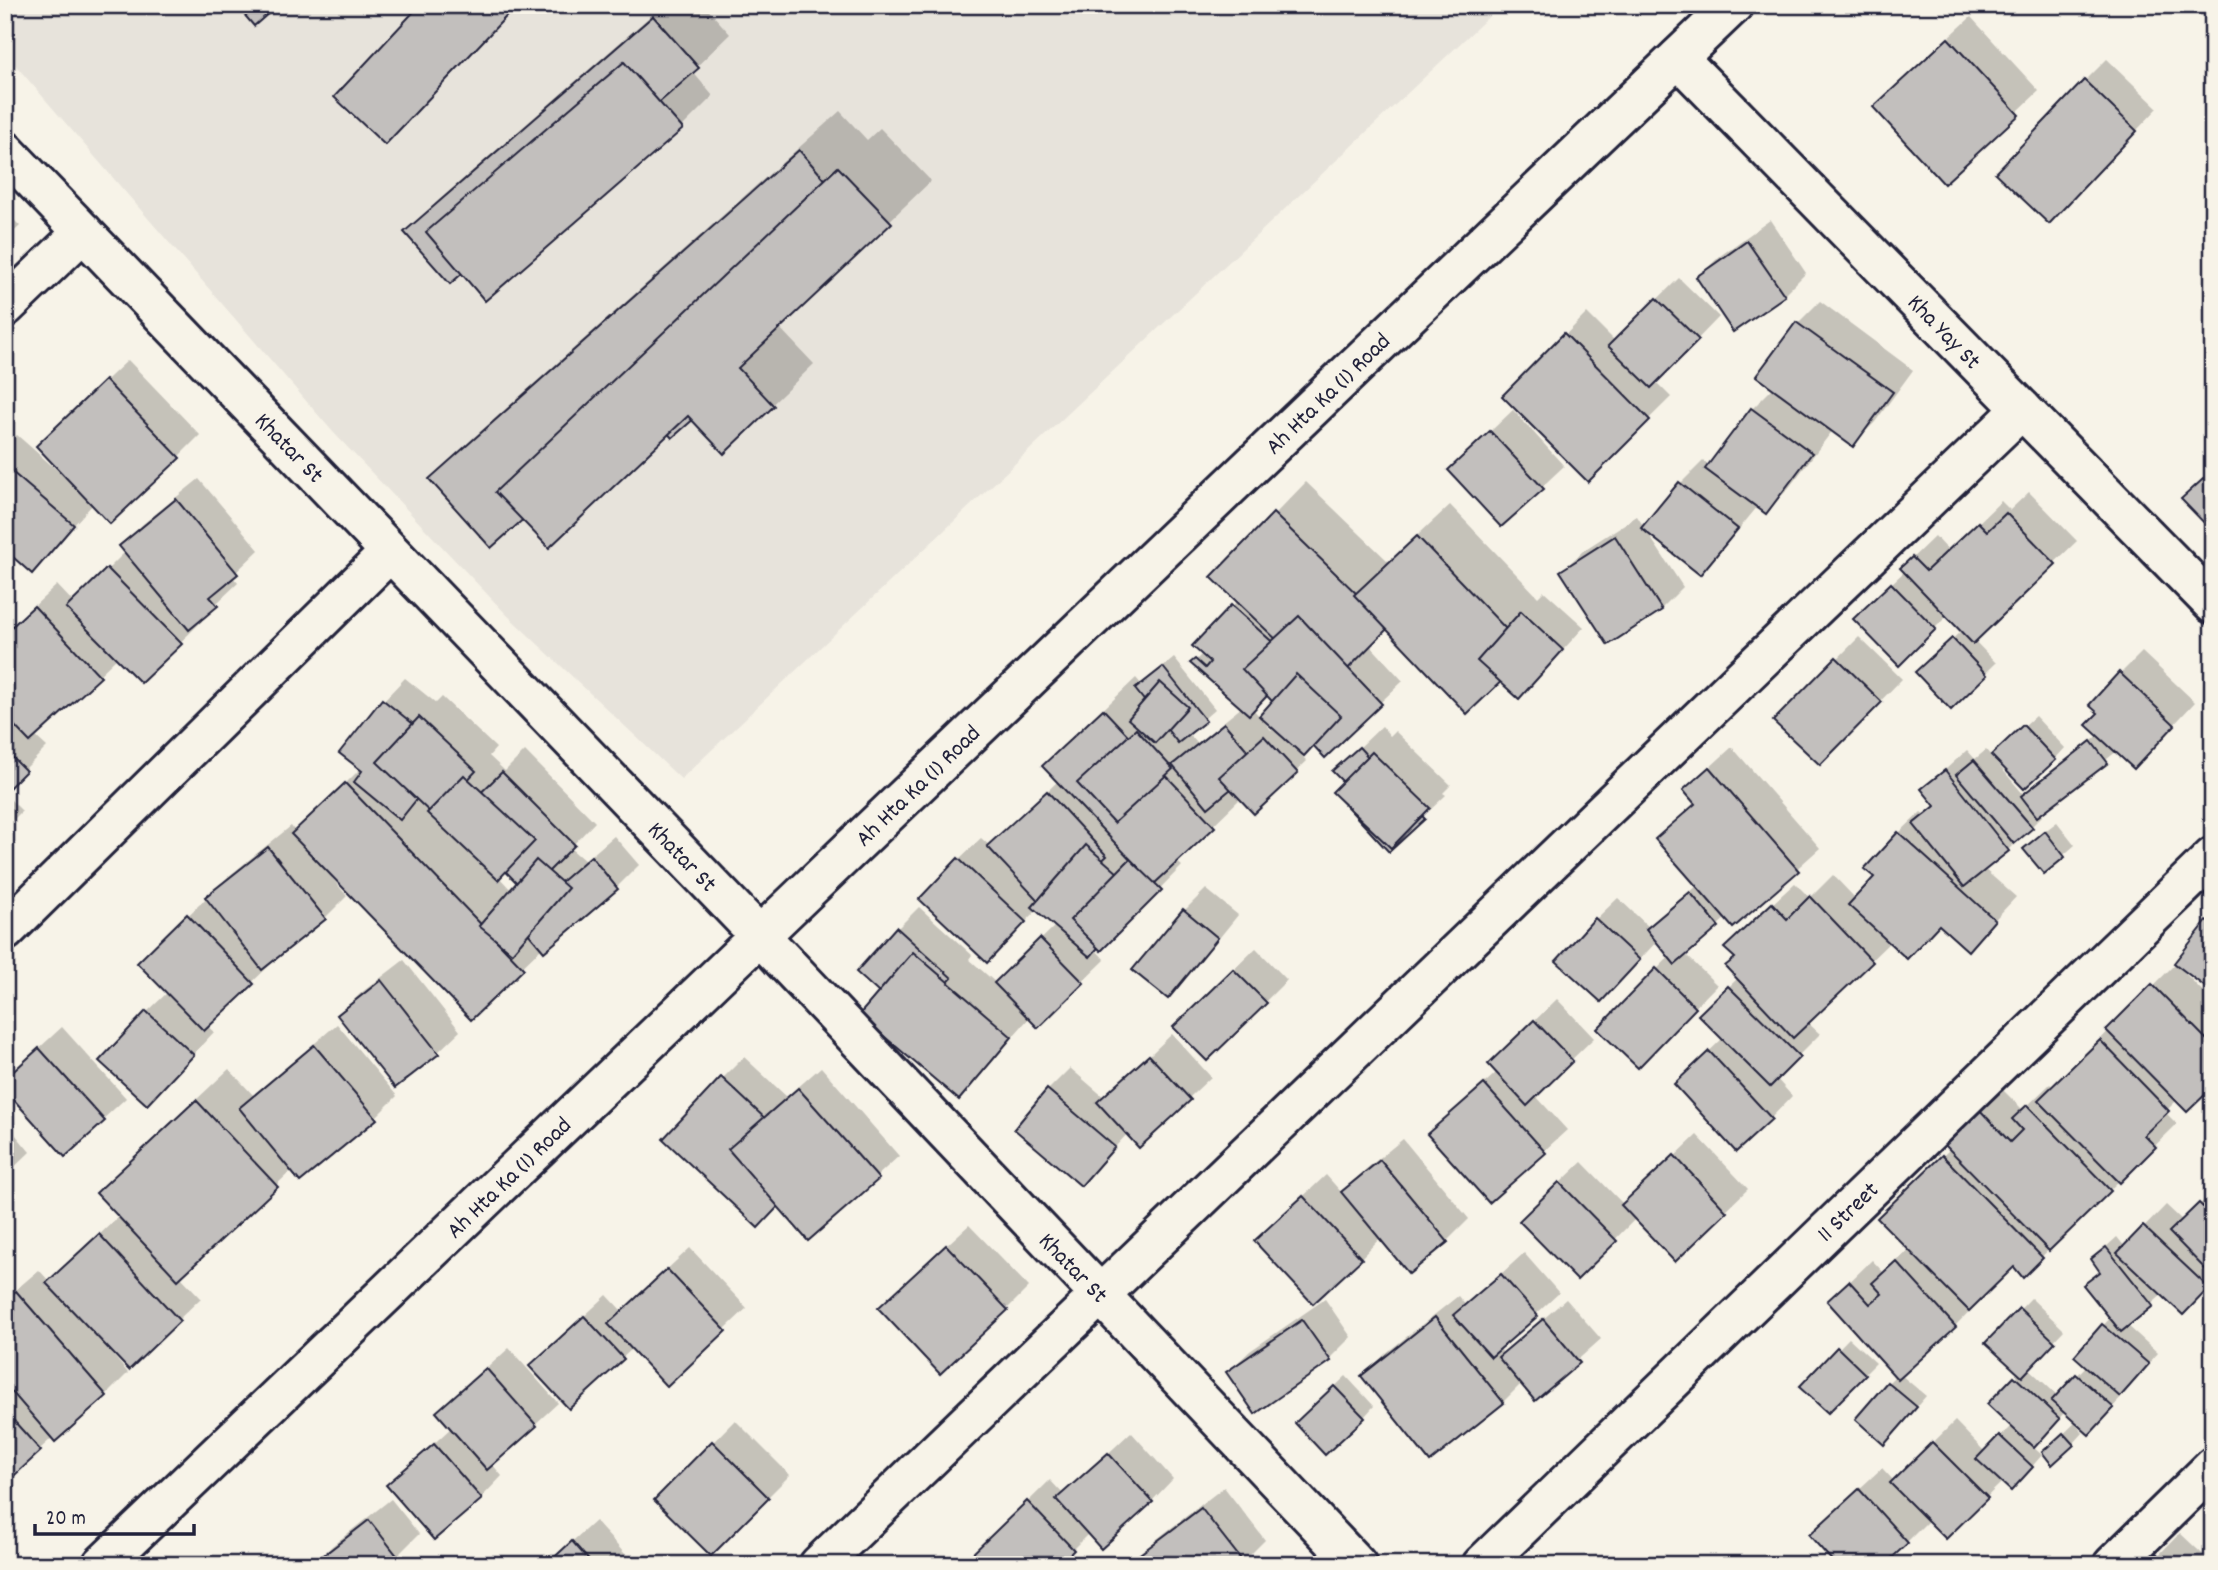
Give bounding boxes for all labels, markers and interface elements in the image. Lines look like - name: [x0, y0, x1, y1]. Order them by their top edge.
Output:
- street label: Kha Yay St: [1898, 288, 1988, 379]
- street label: Ah Hta Ka (1) Road: [1259, 326, 1400, 464]
- street label: Khatar St: [245, 406, 330, 492]
- street label: Ah Hta Ka (1) Road: [849, 718, 990, 856]
- street label: Khatar St: [638, 815, 723, 901]
- street label: Ah Hta Ka (1) Road: [440, 1110, 581, 1248]
- street label: 11 Street: [1811, 1175, 1888, 1251]
- street label: Khatar St: [1029, 1226, 1114, 1312]
- scale bar: [35, 1493, 194, 1537]
- text: 20 m: [46, 1505, 86, 1535]

